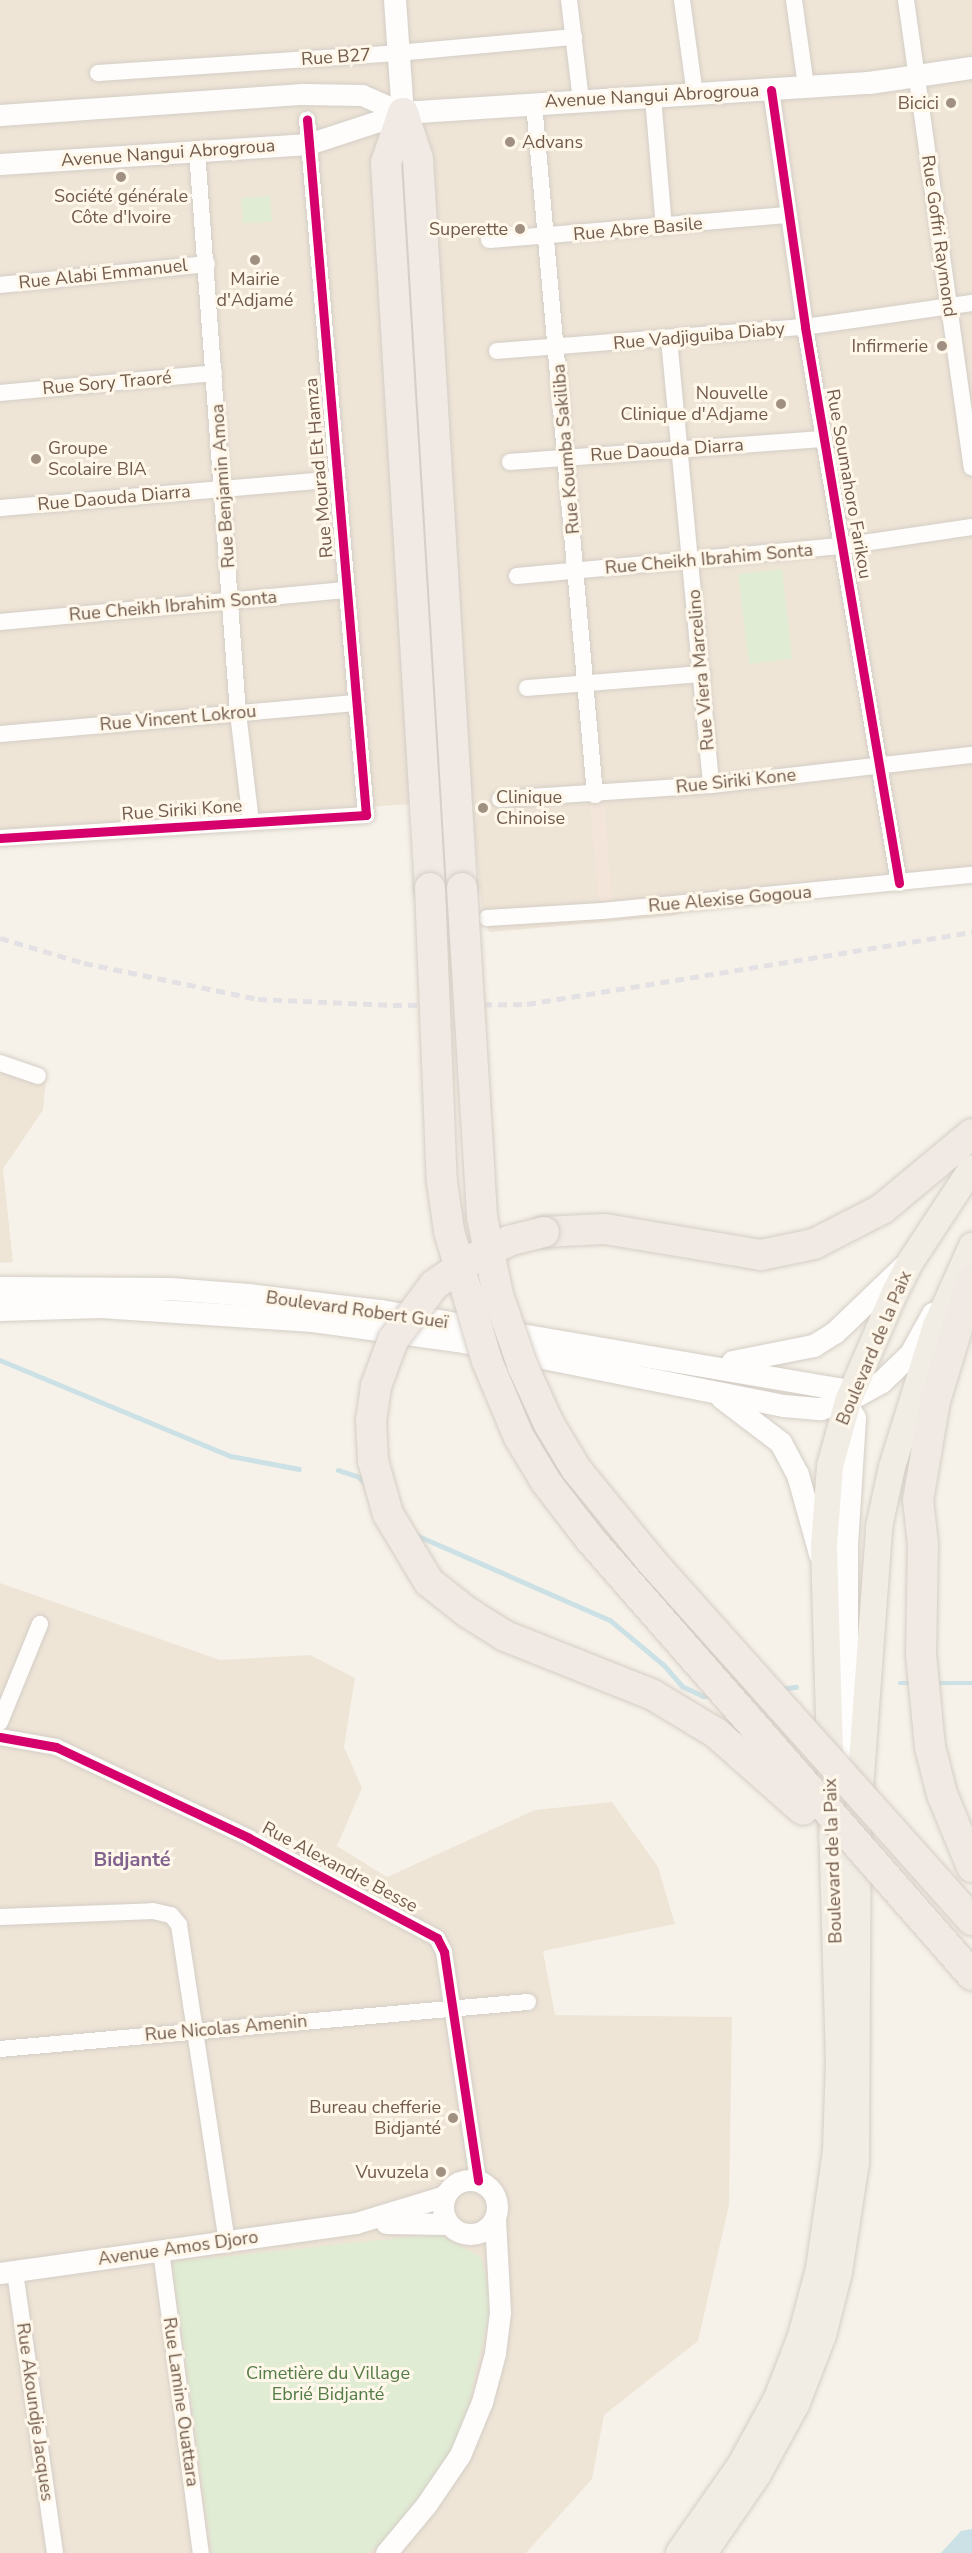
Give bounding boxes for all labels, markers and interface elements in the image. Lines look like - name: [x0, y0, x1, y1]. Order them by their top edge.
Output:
- street label: Rue B27: [300, 44, 372, 70]
- street label: Avenue Nangui Abrogroua: [544, 80, 760, 112]
- place label: Bicici: [898, 92, 939, 114]
- marker: Bicici: [944, 96, 958, 110]
- place label: Advans: [522, 131, 583, 153]
- street label: Avenue Nangui Abrogroua: [60, 135, 276, 171]
- marker: Advans: [503, 135, 517, 149]
- street label: Rue Goffri Raymond: [917, 154, 961, 318]
- marker: Société générale Côte d'Ivoire: [114, 170, 128, 184]
- place label: Société générale Côte d'Ivoire: [54, 186, 188, 228]
- street label: Rue Abre Basile: [572, 213, 704, 245]
- place label: Superette: [429, 218, 508, 240]
- marker: Superette: [513, 222, 527, 236]
- marker: Mairie d'Adjamé: [248, 253, 262, 267]
- street label: Rue Alabi Emmanuel: [17, 254, 189, 294]
- place label: Mairie d'Adjamé: [217, 269, 293, 312]
- street label: Rue Vadjiguiba Diaby: [612, 318, 786, 354]
- place label: Infirmerie: [851, 335, 928, 357]
- marker: Infirmerie: [933, 337, 951, 355]
- street label: Rue Koumba Sakiliba: [548, 363, 584, 535]
- street label: Rue Sory Traoré: [42, 367, 172, 399]
- street label: Rue Mourad Et Hamza: [300, 377, 338, 559]
- place label: Nouvelle Clinique d'Adjame: [620, 383, 768, 426]
- street label: Rue Soumahoro Farikou: [822, 387, 876, 581]
- marker: Nouvelle Clinique d'Adjame: [772, 395, 790, 413]
- street label: Rue Benjamin Amoa: [206, 403, 240, 569]
- street label: Rue Daouda Diarra: [590, 434, 744, 466]
- place label: Groupe Scolaire BIA: [48, 438, 147, 480]
- marker: Groupe Scolaire BIA: [29, 452, 43, 466]
- street label: Rue Daouda Diarra: [37, 481, 191, 515]
- street label: Rue Cheikh Ibrahim Sonta: [604, 539, 814, 579]
- street label: Rue Cheikh Ibrahim Sonta: [68, 586, 278, 626]
- street label: Rue Viera Marcelino: [683, 588, 719, 752]
- street label: Rue Vincent Lokrou: [99, 700, 257, 736]
- street label: Rue Siriki Kone: [675, 764, 797, 798]
- place label: Clinique Chinoise: [496, 787, 565, 830]
- street label: Rue Siriki Kone: [121, 795, 243, 825]
- marker: Clinique Chinoise: [474, 799, 492, 817]
- street label: Rue Alexise Gogoua: [647, 881, 813, 917]
- street label: Boulevard de la Paix: [832, 1268, 916, 1428]
- street label: Boulevard Robert Gueï: [265, 1287, 449, 1333]
- street label: Boulevard de la Paix: [819, 1778, 847, 1944]
- street label: Rue Alexandre Besse: [259, 1817, 421, 1917]
- district label: Bidjanté: [93, 1847, 171, 1871]
- street label: Rue Nicolas Amenin: [144, 2010, 308, 2046]
- place label: Bureau chefferie Bidjanté: [309, 2097, 441, 2140]
- marker: Bureau chefferie Bidjanté: [446, 2111, 460, 2125]
- place label: Vuvuzela: [355, 2161, 429, 2183]
- marker: Vuvuzela: [434, 2165, 448, 2179]
- street label: Avenue Amos Djoro: [96, 2226, 260, 2270]
- street label: Rue Lamine Ouattara: [158, 2316, 204, 2488]
- street label: Rue Akoundje Jacques: [12, 2321, 58, 2503]
- park label: Cimetière du Village Ebrié Bidjanté: [246, 2363, 410, 2406]

